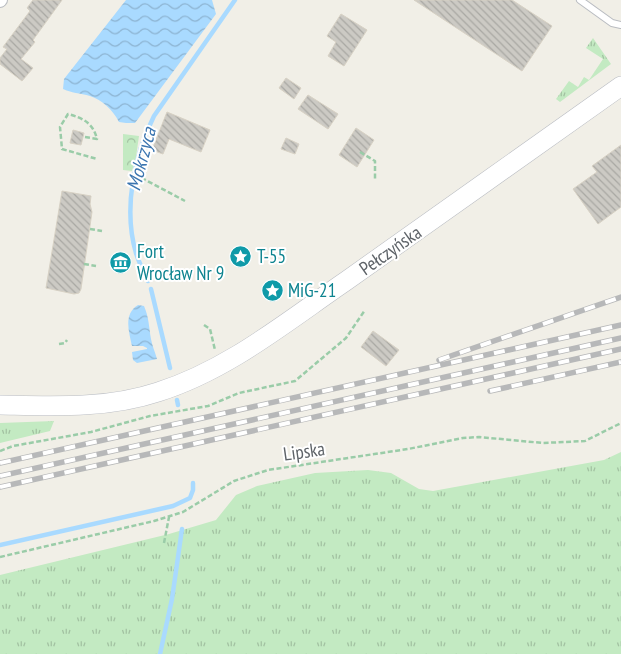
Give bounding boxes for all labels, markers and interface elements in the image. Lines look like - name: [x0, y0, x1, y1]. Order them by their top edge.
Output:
- water label: Mokrzyca: [120, 124, 162, 193]
- street label: Pełczyńska: [354, 220, 426, 280]
- place label: Fort Wrocław Nr 9: [137, 239, 224, 285]
- place icon: T-55: [229, 244, 253, 268]
- place label: T-55: [257, 244, 286, 268]
- museum icon: Fort Wrocław Nr 9: [109, 250, 133, 274]
- place icon: MiG-21: [260, 278, 284, 302]
- place label: MiG-21: [288, 278, 336, 302]
- street label: Lipska: [282, 436, 326, 466]

